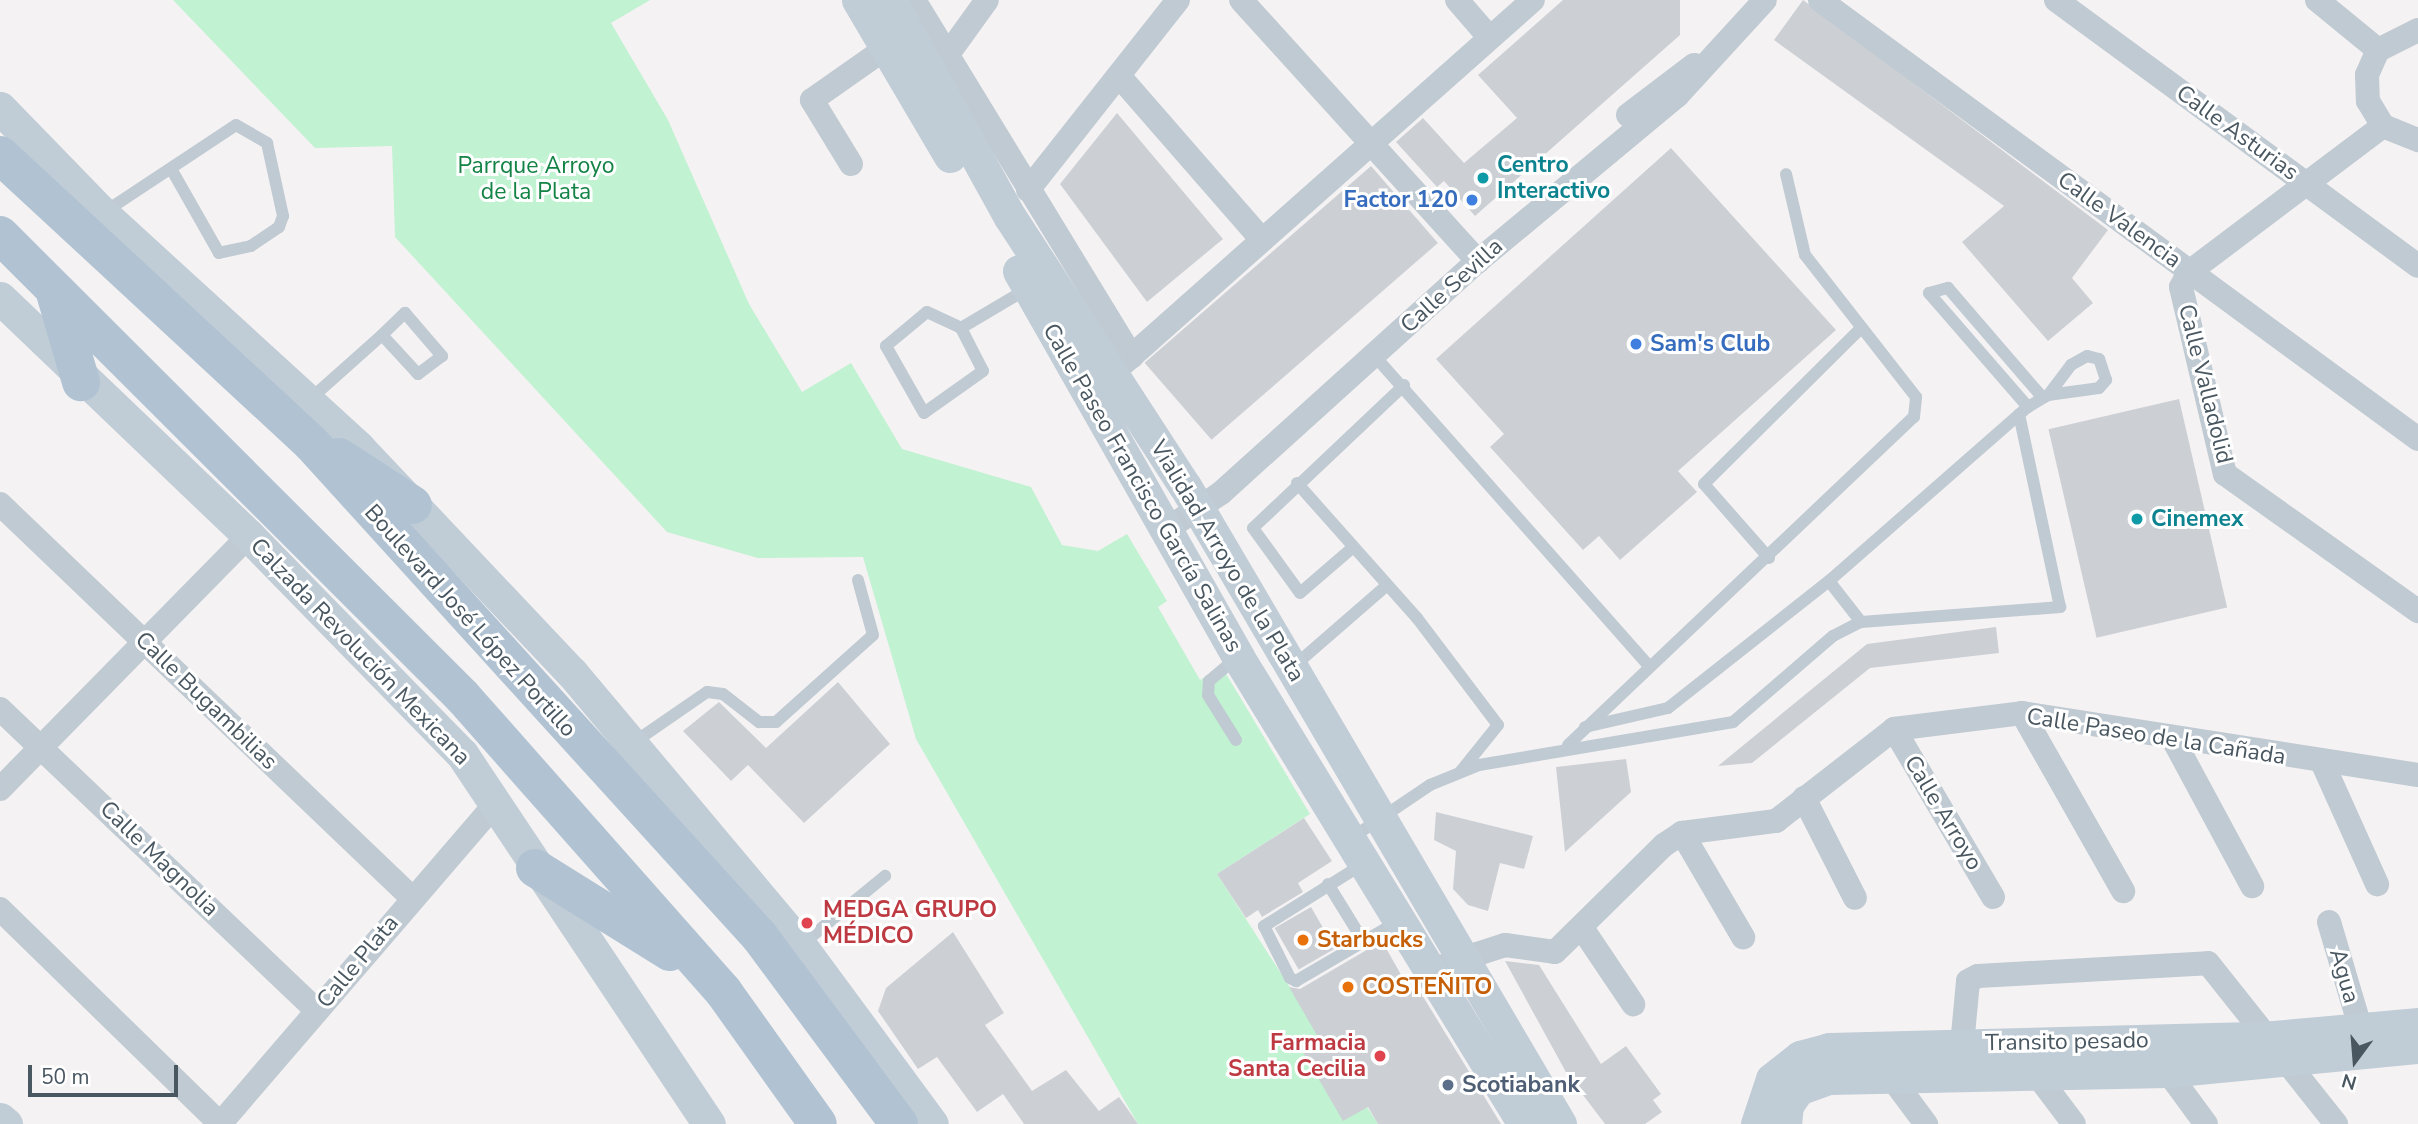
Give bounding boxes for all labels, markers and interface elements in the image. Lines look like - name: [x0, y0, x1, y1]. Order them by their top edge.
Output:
- street label: Calle Asturias: [2171, 79, 2303, 187]
- place label: Centro Interactivo: [1497, 151, 1610, 205]
- park label: Parrque Arroyo de la Plata: [457, 152, 615, 206]
- street label: Calle Valencia: [2052, 166, 2186, 274]
- marker: Centro Interactivo: [1475, 170, 1491, 186]
- place label: Factor 120: [1343, 186, 1458, 214]
- marker: Factor 120: [1464, 192, 1480, 208]
- street label: Calle Sevilla: [1395, 233, 1509, 339]
- street label: Calle Valladolid: [2172, 301, 2238, 467]
- street label: Calle Paseo Francisco García Salinas: [1036, 319, 1248, 657]
- place label: Sam's Club: [1650, 330, 1770, 358]
- marker: Sam's Club: [1628, 336, 1644, 352]
- street label: Vialidad Arroyo de la Plata: [1144, 435, 1310, 687]
- street label: Boulevard José López Portillo: [358, 499, 582, 743]
- place label: Cinemex: [2151, 505, 2244, 533]
- marker: Cinemex: [2129, 511, 2145, 527]
- street label: Calzada Revolución Mexicana: [244, 533, 476, 771]
- street label: Calle Bugambilias: [129, 626, 283, 776]
- street label: Calle Paseo de la Cañada: [2025, 703, 2287, 771]
- street label: Calle Arroyo: [1898, 751, 1988, 875]
- street label: Calle Magnolia: [94, 795, 224, 923]
- place label: MEDGA GRUPO MÉDICO: [823, 896, 997, 950]
- street label: Calle Plata: [311, 910, 405, 1014]
- marker: MEDGA GRUPO MÉDICO: [797, 913, 817, 933]
- place label: Starbucks: [1317, 926, 1423, 954]
- marker: Starbucks: [1295, 932, 1311, 948]
- street label: Agua: [2323, 946, 2365, 1006]
- place label: COSTEÑITO: [1362, 973, 1492, 1001]
- marker: COSTEÑITO: [1340, 979, 1356, 995]
- north arrow: [2320, 1026, 2390, 1096]
- street label: Transito pesado: [1985, 1027, 2149, 1057]
- place label: Farmacia Santa Cecilia: [1228, 1029, 1366, 1083]
- marker: Farmacia Santa Cecilia: [1372, 1048, 1388, 1064]
- scale bar: [32, 1050, 182, 1094]
- text: 50 m: [41, 1063, 90, 1091]
- text: N: [2339, 1067, 2360, 1096]
- place label: Scotiabank: [1462, 1071, 1580, 1099]
- marker: Scotiabank: [1440, 1077, 1456, 1093]

